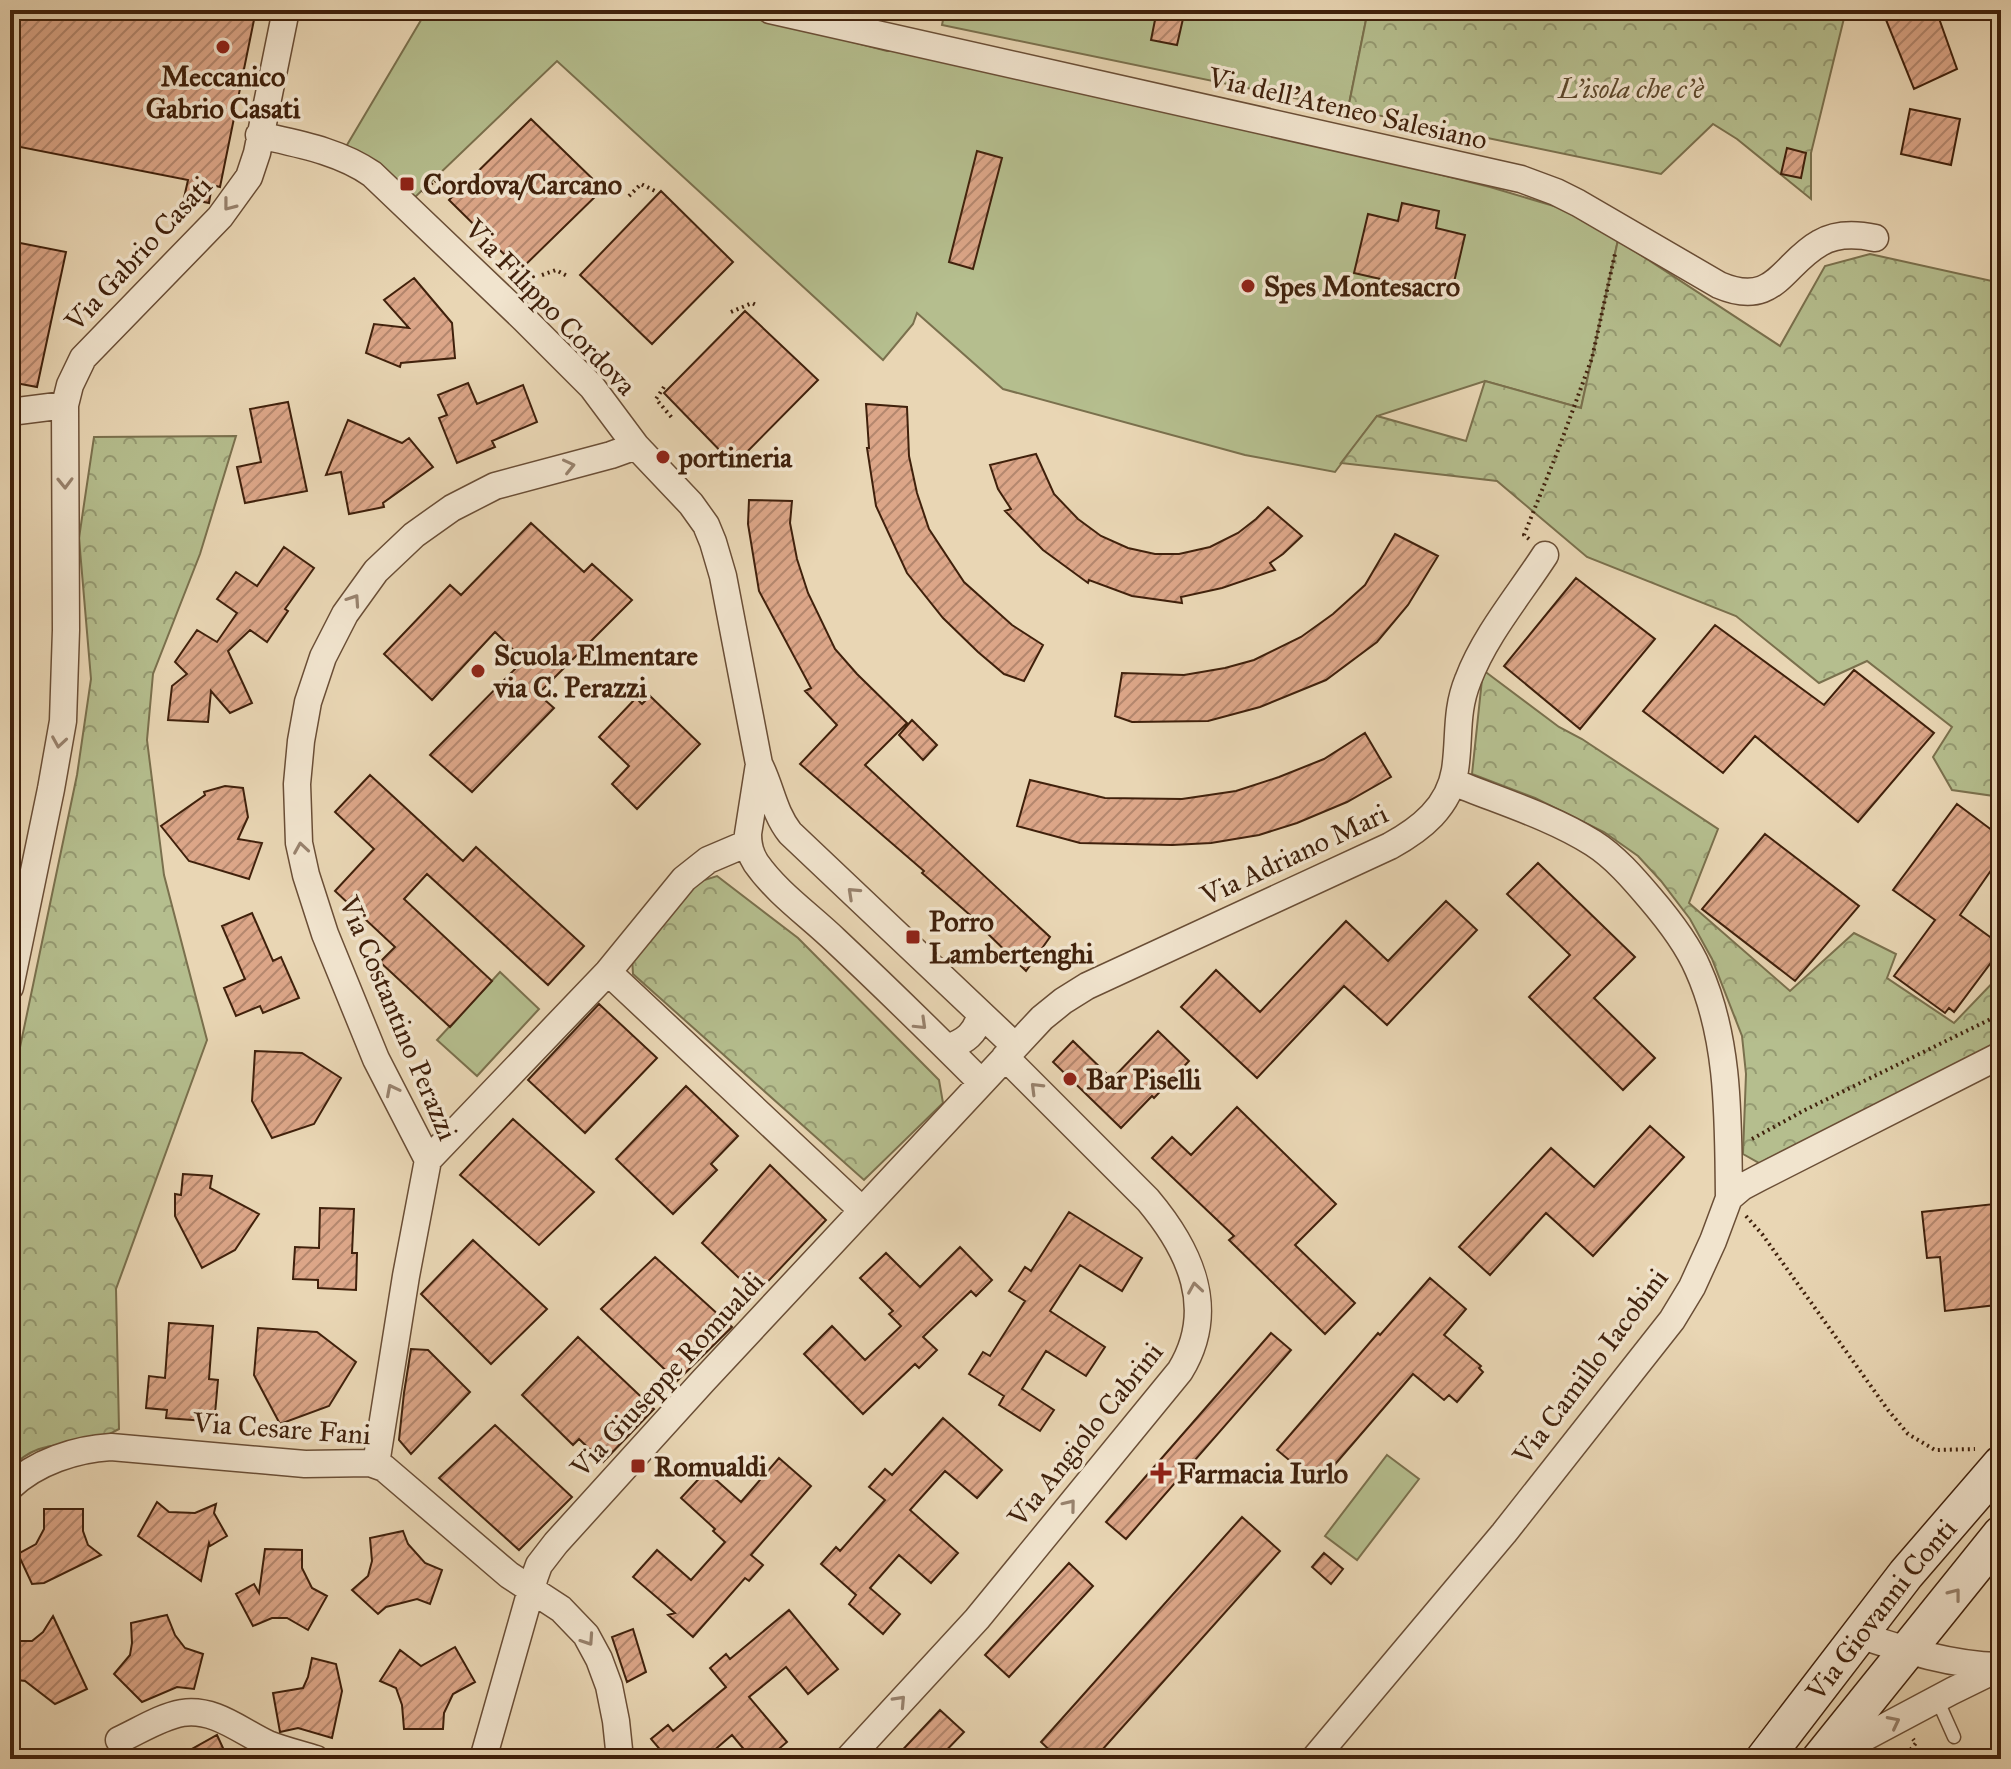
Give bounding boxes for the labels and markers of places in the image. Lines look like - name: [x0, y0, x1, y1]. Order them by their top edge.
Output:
- marker: Meccanico Gabrio Casati: [214, 38, 232, 56]
- place label: Meccanico Gabrio Casati: [146, 59, 301, 126]
- place label: Cordova/Carcano: [423, 167, 622, 202]
- marker: Cordova/Carcano: [398, 175, 416, 193]
- place label: Spes Montesacro: [1264, 269, 1460, 304]
- marker: Spes Montesacro: [1239, 277, 1257, 295]
- place label: portineria: [678, 440, 793, 475]
- marker: portineria: [654, 448, 672, 466]
- place label: Scuola Elmentare via C. Perazzi: [493, 638, 698, 705]
- marker: Scuola Elmentare via C. Perazzi: [469, 662, 487, 680]
- place label: Porro Lambertenghi: [929, 904, 1094, 971]
- marker: Porro Lambertenghi: [904, 928, 922, 946]
- place label: Bar Piselli: [1086, 1062, 1202, 1097]
- marker: Bar Piselli: [1061, 1070, 1079, 1088]
- place label: Romualdi: [654, 1449, 767, 1483]
- place label: Farmacia Iurlo: [1177, 1456, 1348, 1491]
- marker: Romualdi: [629, 1457, 647, 1475]
- marker: Farmacia Iurlo: [1152, 1464, 1170, 1482]

